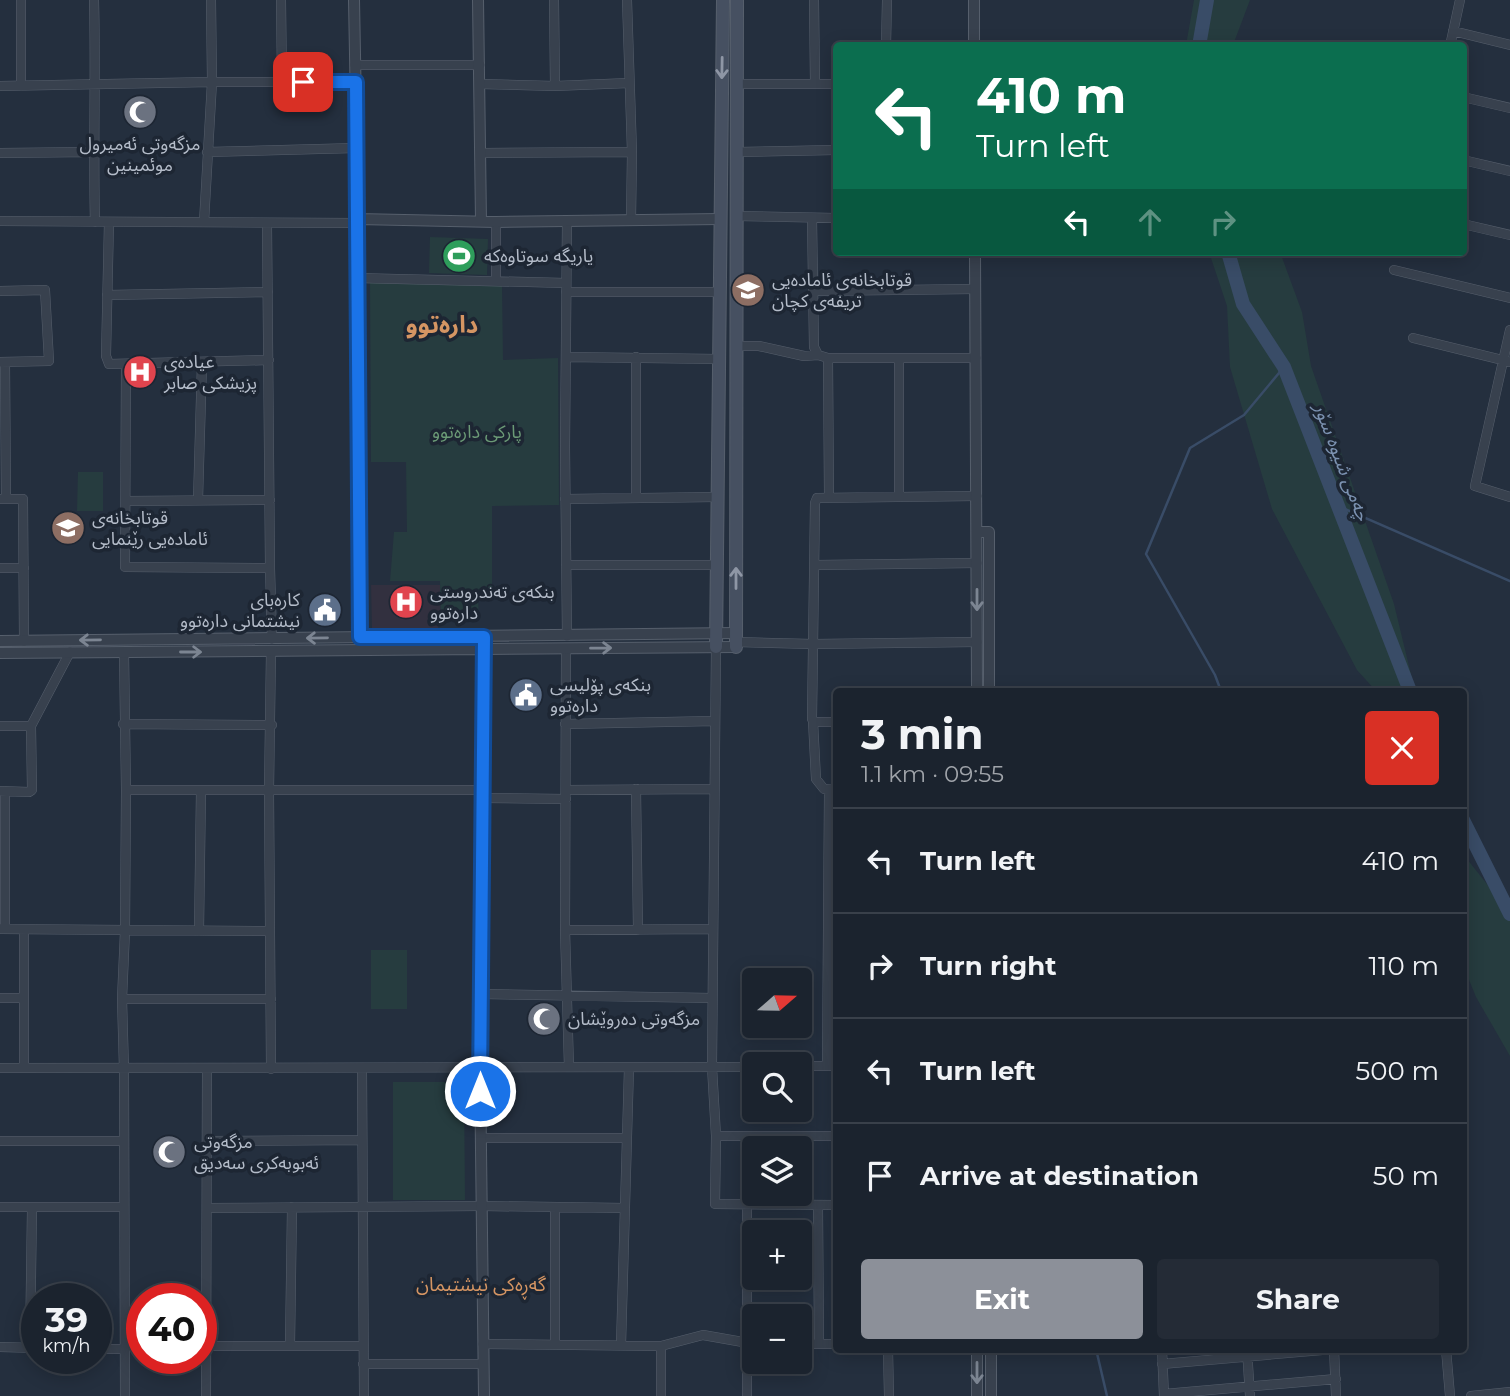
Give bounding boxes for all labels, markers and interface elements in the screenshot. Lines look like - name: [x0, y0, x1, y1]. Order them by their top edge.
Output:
- pin: [273, 52, 333, 112]
- one-way arrow: [715, 56, 729, 79]
- icon: arrive: [284, 63, 322, 101]
- text: 410 m: [976, 66, 1126, 125]
- icon: left: [861, 70, 952, 161]
- mosque icon: مزگەوتی ئەمیرول موئمینین: [121, 93, 159, 131]
- text: Turn left: [976, 126, 1110, 165]
- place label: مزگەوتی ئەمیرول موئمینین: [80, 133, 200, 176]
- icon: left: [1058, 203, 1096, 241]
- icon: ahead: [1131, 203, 1169, 241]
- icon: right: [1204, 203, 1242, 241]
- sports icon: یاریگە سوتاوەکە: [440, 237, 478, 275]
- place label: یاریگە سوتاوەکە: [484, 245, 593, 267]
- place label: قوتابخانەی ئامادەیی تریفەی کچان: [772, 269, 912, 312]
- school or university icon: قوتابخانەی ئامادەیی تریفەی کچان: [729, 271, 767, 309]
- district label: دارەتوو: [406, 310, 478, 339]
- place label: عیادەی پزیشکی صابر: [163, 351, 257, 394]
- hospital icon: عیادەی پزیشکی صابر: [121, 353, 159, 391]
- water label: چەمی شیوە سۆر: [1307, 398, 1375, 525]
- park label: پارکی دارەتوو: [432, 421, 522, 443]
- place label: قوتابخانەی ئامادەیی رێنمایی: [92, 507, 208, 550]
- school or university icon: قوتابخانەی ئامادەیی رێنمایی: [49, 509, 87, 547]
- one-way arrow: [729, 567, 743, 590]
- place label: بنکەی تەندروستی دارەتوو: [430, 581, 555, 624]
- hospital icon: بنکەی تەندروستی دارەتوو: [387, 583, 425, 621]
- place label: کارەبای نیشتمانی دارەتوو: [180, 589, 301, 632]
- one-way arrow: [970, 589, 984, 612]
- public building icon: کارەبای نیشتمانی دارەتوو: [306, 591, 344, 629]
- one-way arrow: [306, 631, 329, 645]
- one-way arrow: [78, 634, 101, 647]
- one-way arrow: [589, 641, 612, 655]
- one-way arrow: [179, 645, 202, 659]
- place label: بنکەی پۆلیسی دارەتوو: [550, 674, 651, 717]
- public building icon: بنکەی پۆلیسی دارەتوو: [507, 676, 545, 714]
- text: 3 min: [861, 708, 983, 760]
- button: close: [1365, 711, 1439, 785]
- text: 1.1 km · 09:55: [861, 760, 1004, 788]
- icon: left: [861, 842, 899, 880]
- text: Turn left: [920, 845, 1036, 877]
- text: 410 m: [1361, 845, 1439, 877]
- icon: right: [861, 947, 899, 985]
- text: Turn right: [920, 950, 1056, 982]
- text: 110 m: [1369, 950, 1439, 982]
- north arrow: [742, 968, 812, 1038]
- map controls: [742, 968, 812, 1374]
- mosque icon: مزگەوتی دەروێشان: [525, 1000, 563, 1038]
- place label: مزگەوتی دەروێشان: [568, 1008, 700, 1030]
- button: search: [742, 1052, 812, 1122]
- icon: left: [861, 1052, 899, 1090]
- position arrow: [443, 1054, 517, 1128]
- text: Turn left: [920, 1055, 1036, 1087]
- text: 500 m: [1355, 1055, 1439, 1087]
- place label: مزگەوتی ئەبوبەکری سەدیق: [194, 1131, 319, 1174]
- mosque icon: مزگەوتی ئەبوبەکری سەدیق: [150, 1133, 188, 1171]
- button: layers: [742, 1136, 812, 1206]
- icon: arrive: [861, 1157, 899, 1195]
- text: Arrive at destination: [920, 1160, 1199, 1192]
- text: 50 m: [1373, 1160, 1439, 1192]
- button: +: [742, 1220, 812, 1290]
- button: Exit: [861, 1259, 1143, 1339]
- button: Share: [1157, 1259, 1439, 1339]
- district label: گەڕەکی نیشتیمان: [416, 1273, 547, 1300]
- speed limit sign: 40: [126, 1283, 217, 1374]
- text: 39: [45, 1298, 88, 1341]
- button: −: [742, 1304, 812, 1374]
- text: km/h: [42, 1335, 91, 1357]
- one-way arrow: [970, 1361, 984, 1384]

